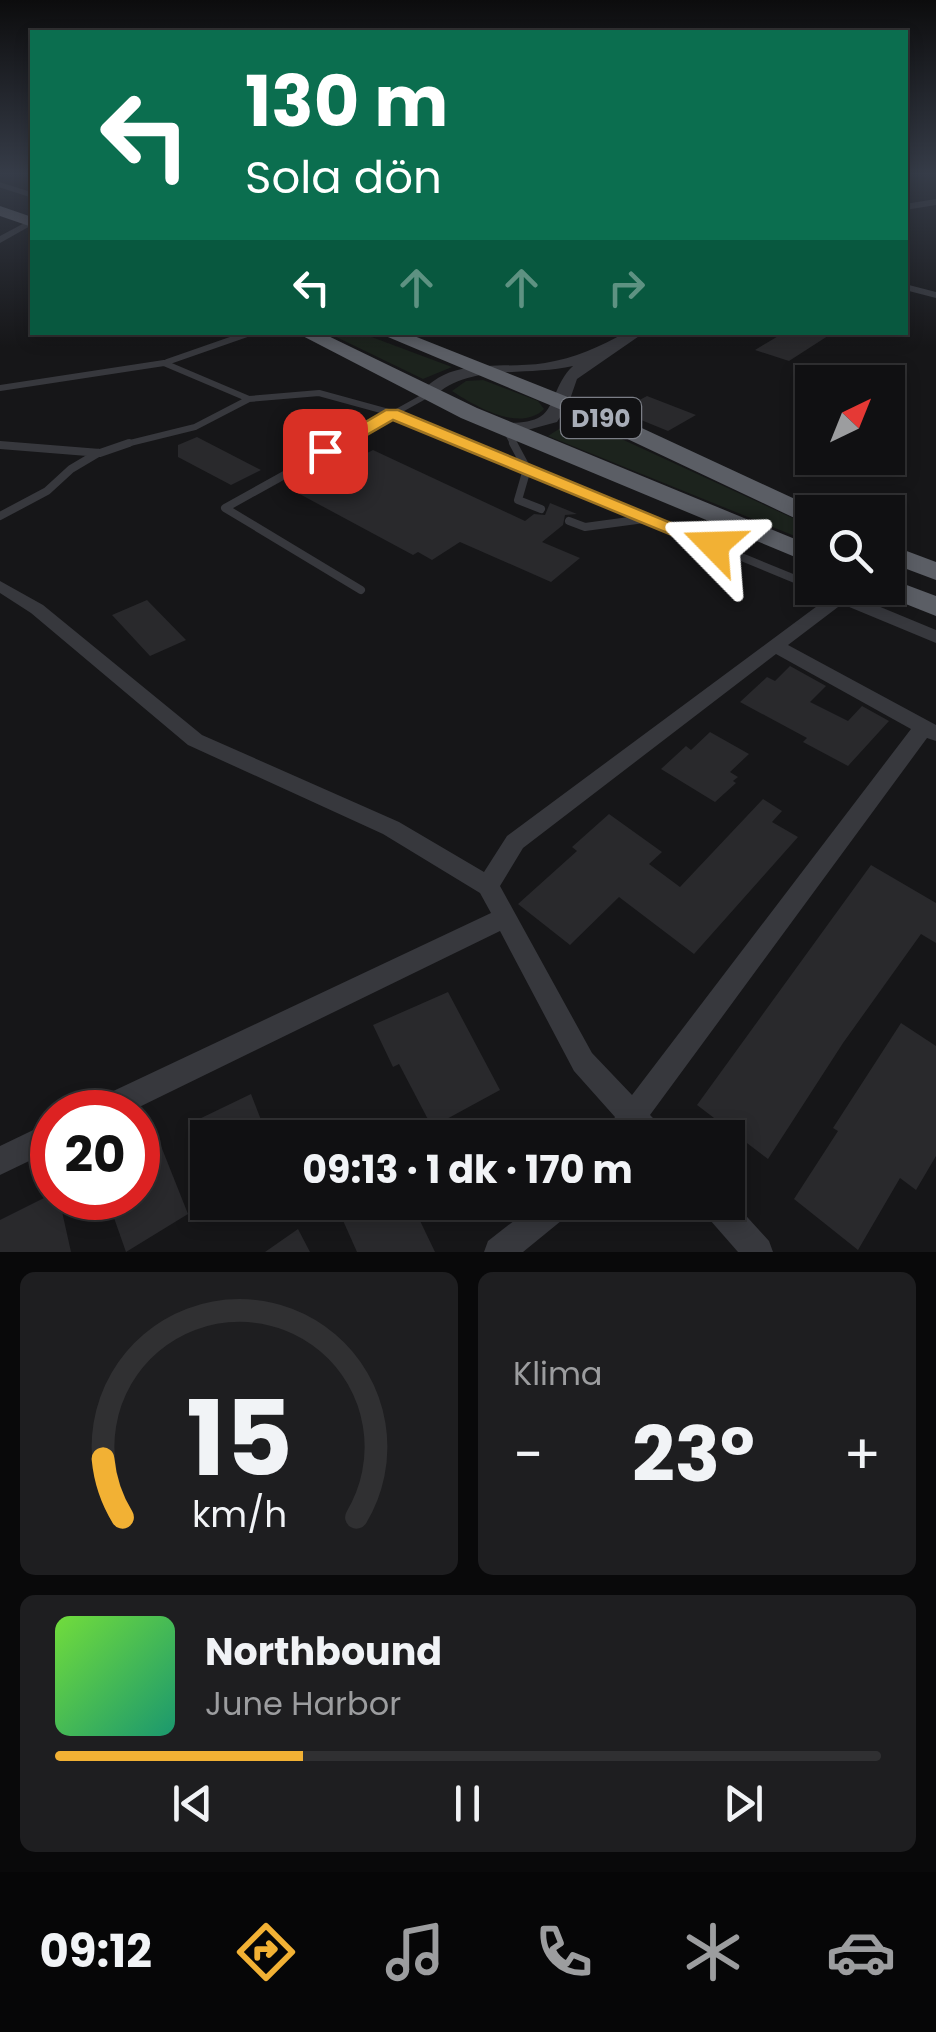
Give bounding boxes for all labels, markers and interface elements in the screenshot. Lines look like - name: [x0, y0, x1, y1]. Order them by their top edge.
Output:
- text: 130 m: [245, 52, 448, 151]
- icon: left: [80, 70, 210, 200]
- text: Sola dön: [245, 146, 442, 209]
- icon: left: [284, 260, 339, 315]
- icon: ahead: [389, 260, 444, 315]
- icon: ahead: [494, 260, 549, 315]
- icon: right: [599, 260, 654, 315]
- north arrow: [795, 365, 905, 475]
- map controls: [795, 365, 905, 605]
- road number: D190: [561, 398, 641, 438]
- pin: [283, 409, 368, 494]
- icon: arrive: [298, 424, 353, 479]
- position arrow: [662, 493, 766, 597]
- button: search: [795, 495, 905, 605]
- speed limit sign: 20: [30, 1090, 160, 1220]
- text: 09:13 · 1 dk · 170 m: [302, 1143, 633, 1196]
- text: Klima: [513, 1351, 603, 1396]
- text: 15: [186, 1366, 292, 1511]
- text: 23°: [632, 1402, 755, 1507]
- text: −: [513, 1416, 543, 1493]
- text: +: [843, 1416, 881, 1493]
- text: km/h: [191, 1489, 287, 1540]
- text: Northbound: [205, 1625, 442, 1678]
- text: June Harbor: [205, 1681, 401, 1726]
- icon: previous: [165, 1776, 220, 1831]
- icon: pause: [440, 1776, 495, 1831]
- icon: next: [716, 1776, 771, 1831]
- icon: directions: [231, 1917, 301, 1987]
- icon: music: [380, 1917, 450, 1987]
- icon: phone: [529, 1917, 599, 1987]
- icon: climate: [678, 1917, 748, 1987]
- icon: car: [826, 1917, 896, 1987]
- text: 09:12: [39, 1920, 152, 1983]

